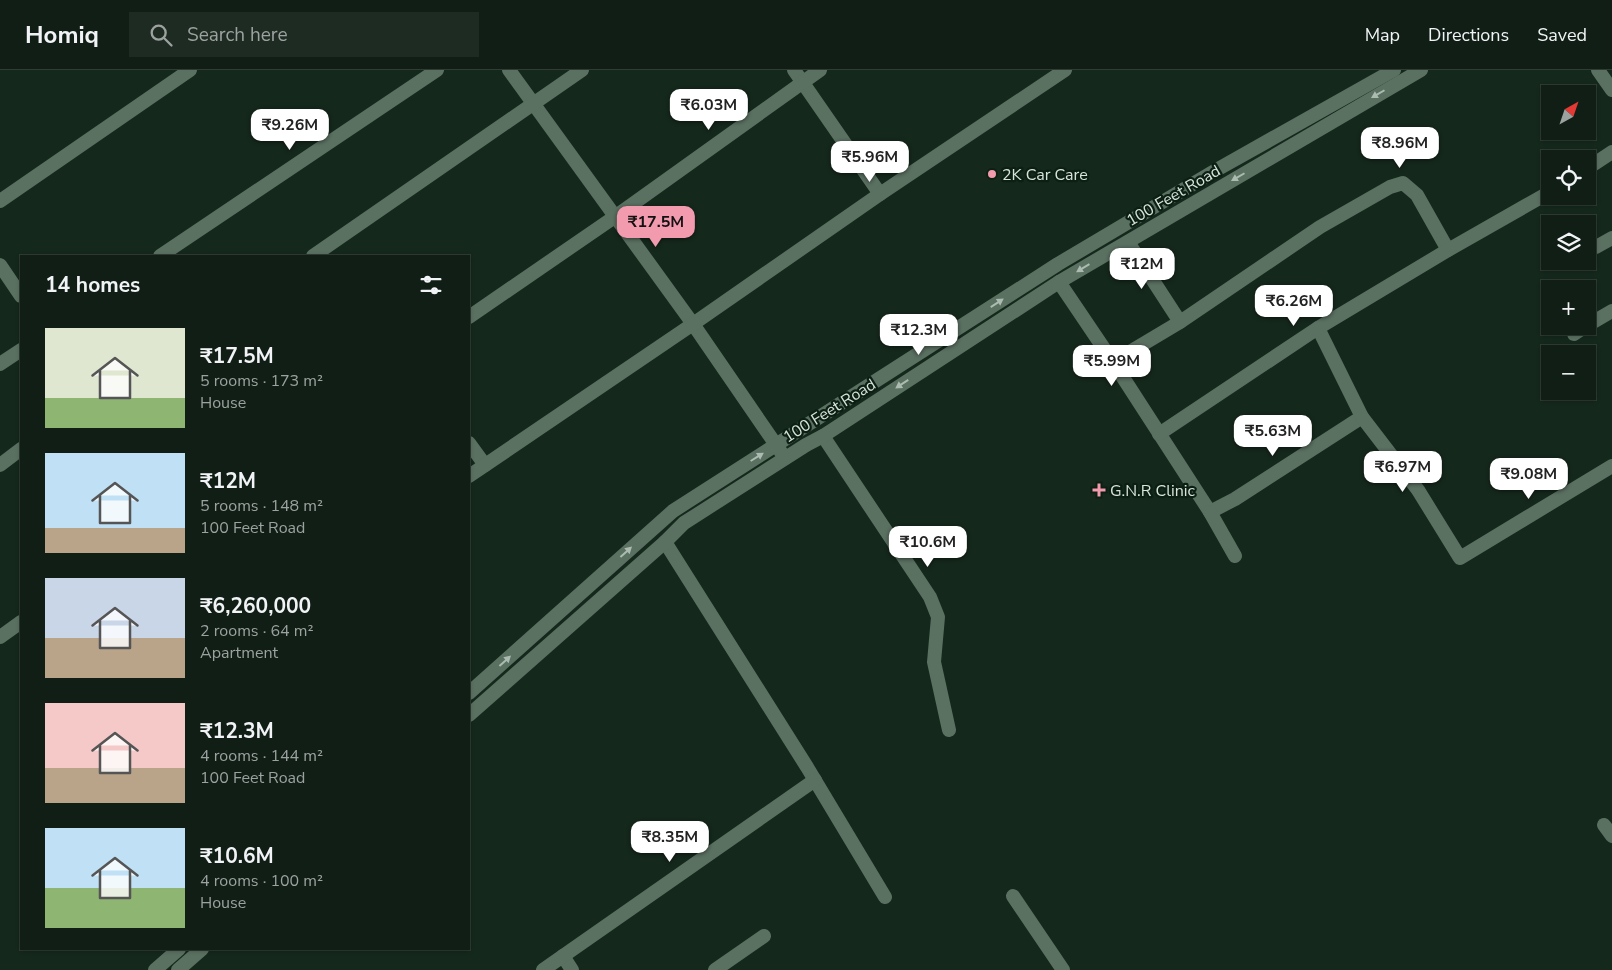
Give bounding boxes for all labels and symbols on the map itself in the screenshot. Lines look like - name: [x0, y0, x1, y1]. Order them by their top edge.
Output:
- north arrow: [1541, 85, 1596, 140]
- pin: ₹6.03M: [668, 88, 750, 131]
- one-way arrow: [1372, 90, 1385, 99]
- pin: ₹9.26M: [249, 108, 331, 151]
- pin: ₹8.96M: [1359, 126, 1441, 169]
- pin: ₹5.96M: [829, 140, 911, 183]
- street label: 100 Feet Road: [1122, 160, 1225, 232]
- place label: 2K Car Care: [1002, 164, 1088, 186]
- marker: 2K Car Care: [986, 168, 998, 180]
- one-way arrow: [1232, 172, 1245, 181]
- pin: ₹17.5M: [615, 206, 697, 248]
- pin: ₹12M: [1112, 248, 1172, 290]
- one-way arrow: [1077, 263, 1090, 272]
- pin: ₹6.26M: [1253, 284, 1335, 327]
- one-way arrow: [990, 298, 1003, 308]
- pin: ₹12.3M: [878, 314, 960, 356]
- pin: ₹5.99M: [1071, 344, 1153, 387]
- street label: 100 Feet Road: [779, 374, 880, 448]
- one-way arrow: [896, 379, 909, 389]
- pin: ₹5.63M: [1232, 414, 1314, 457]
- pin: ₹6.97M: [1362, 450, 1444, 493]
- one-way arrow: [750, 452, 764, 462]
- pin: ₹9.08M: [1488, 458, 1570, 500]
- place label: G.N.R Clinic: [1110, 480, 1196, 502]
- marker: G.N.R Clinic: [1092, 483, 1106, 497]
- pin: ₹10.6M: [887, 526, 969, 568]
- one-way arrow: [620, 547, 633, 558]
- one-way arrow: [499, 655, 511, 667]
- pin: ₹8.35M: [629, 820, 711, 863]

